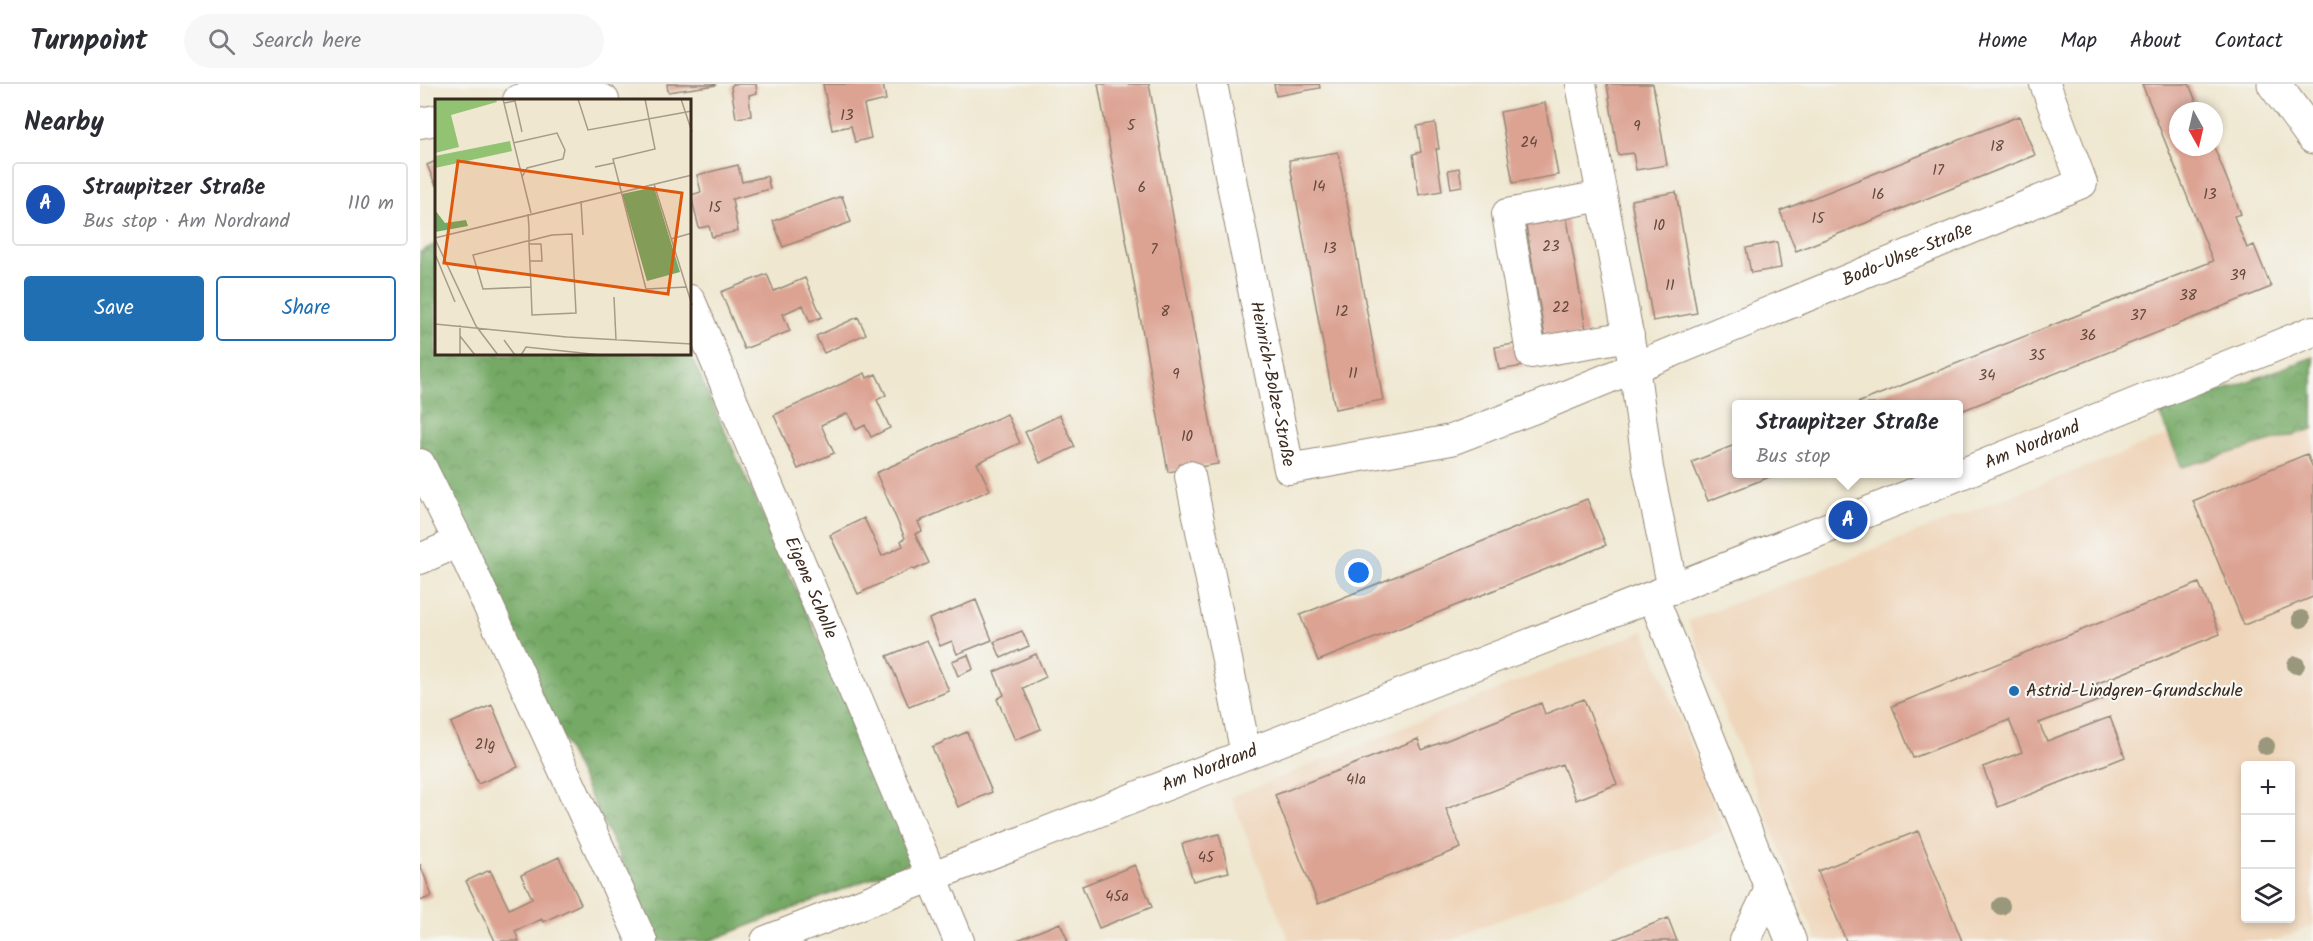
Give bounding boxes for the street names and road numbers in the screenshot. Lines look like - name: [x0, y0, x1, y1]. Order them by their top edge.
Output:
- street label: Bodo-Uhse-Straße: [1838, 215, 1977, 295]
- street label: Heinrich-Bolze-Straße: [1241, 299, 1303, 469]
- street label: Am Nordrand: [1980, 412, 2085, 477]
- street label: Eigene Scholle: [776, 532, 845, 643]
- street label: Am Nordrand: [1157, 736, 1263, 800]

